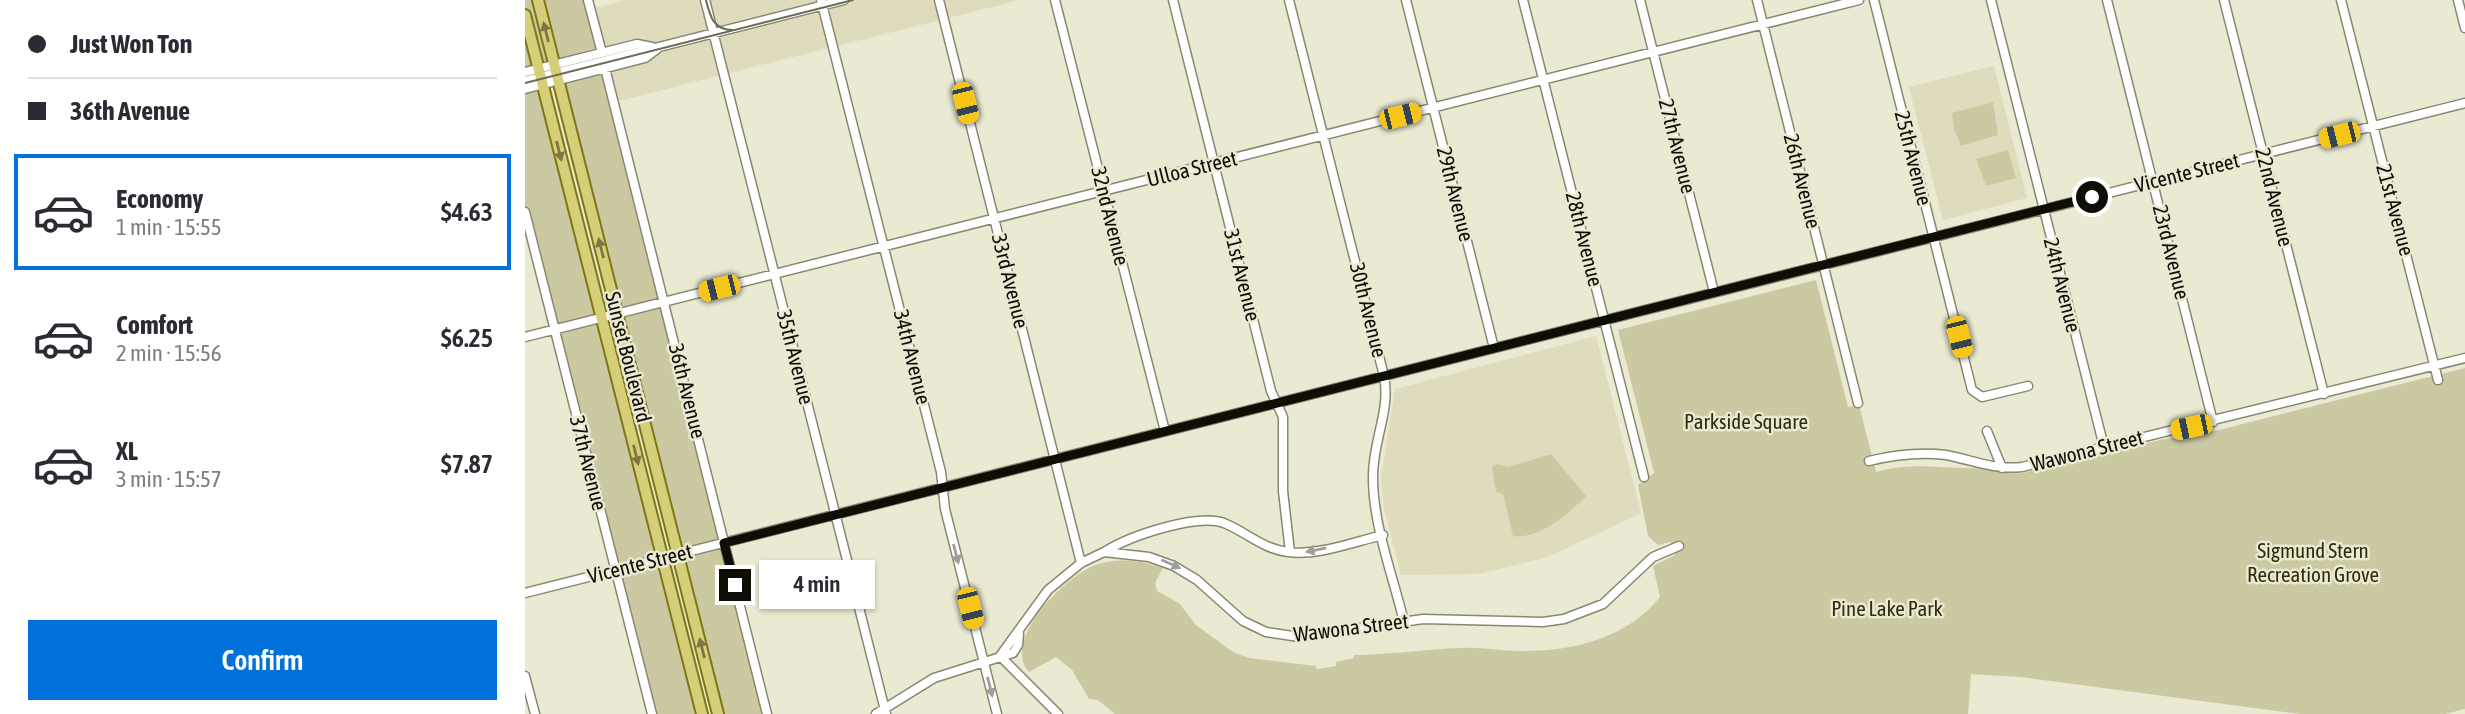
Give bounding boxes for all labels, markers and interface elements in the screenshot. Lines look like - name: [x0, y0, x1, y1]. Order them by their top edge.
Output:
- one-way arrow: [540, 21, 551, 43]
- text: Just Won Ton: [70, 29, 192, 59]
- car: [950, 80, 981, 126]
- text: 36th Avenue: [70, 96, 190, 126]
- street label: 27th Avenue: [1655, 96, 1701, 196]
- car: [1378, 101, 1423, 131]
- street label: 25th Avenue: [1891, 108, 1937, 208]
- car: [2317, 120, 2362, 150]
- street label: 26th Avenue: [1780, 131, 1826, 231]
- one-way arrow: [554, 140, 565, 162]
- street label: 29th Avenue: [1433, 144, 1479, 244]
- street label: Ulloa Street: [1144, 145, 1239, 191]
- street label: 22nd Avenue: [2251, 145, 2299, 249]
- street label: Vicente Street: [2132, 147, 2242, 197]
- street label: 21st Avenue: [2372, 161, 2420, 258]
- street label: 32nd Avenue: [1087, 164, 1135, 268]
- icon: car: [32, 181, 95, 244]
- route start: [2076, 181, 2108, 213]
- text: Economy: [116, 184, 203, 214]
- street label: 28th Avenue: [1562, 189, 1608, 289]
- text: $4.63: [441, 197, 493, 227]
- street label: 23rd Avenue: [2149, 202, 2195, 302]
- text: 1 min · 15:55: [116, 214, 222, 240]
- street label: 31st Avenue: [1220, 226, 1266, 323]
- street label: 33rd Avenue: [988, 231, 1034, 331]
- street label: 24th Avenue: [2040, 235, 2086, 335]
- one-way arrow: [595, 237, 606, 259]
- street label: 30th Avenue: [1346, 260, 1392, 360]
- car: [697, 273, 742, 303]
- street label: Sunset Boulevard: [601, 289, 657, 425]
- icon: car: [32, 307, 95, 370]
- street label: 35th Avenue: [773, 307, 819, 407]
- street label: 34th Avenue: [890, 307, 936, 407]
- text: Comfort: [116, 310, 193, 340]
- car: [1944, 314, 1975, 360]
- text: $6.25: [441, 323, 493, 353]
- text: 2 min · 15:56: [116, 340, 222, 366]
- street label: 36th Avenue: [665, 341, 711, 441]
- park label: Parkside Square: [1684, 409, 1808, 433]
- car: [2169, 412, 2214, 442]
- street label: 37th Avenue: [566, 413, 612, 513]
- street label: Wawona Street: [2028, 424, 2146, 476]
- icon: car: [32, 433, 95, 496]
- text: XL: [116, 436, 138, 466]
- one-way arrow: [631, 444, 642, 466]
- text: $7.87: [441, 449, 493, 479]
- text: 3 min · 15:57: [116, 466, 222, 492]
- street label: Vicente Street: [585, 538, 695, 588]
- park label: Sigmund Stern Recreation Grove: [2247, 538, 2379, 586]
- one-way arrow: [951, 543, 962, 565]
- one-way arrow: [1305, 544, 1327, 555]
- one-way arrow: [1160, 559, 1181, 570]
- callout: 4 min: [759, 560, 875, 610]
- route end: [719, 569, 751, 601]
- text: 4 min: [794, 571, 840, 597]
- car: [955, 585, 986, 631]
- park label: Pine Lake Park: [1831, 596, 1943, 620]
- street label: Wawona Street: [1292, 608, 1410, 646]
- button: Confirm: [28, 620, 497, 700]
- one-way arrow: [696, 637, 707, 659]
- one-way arrow: [985, 676, 996, 698]

